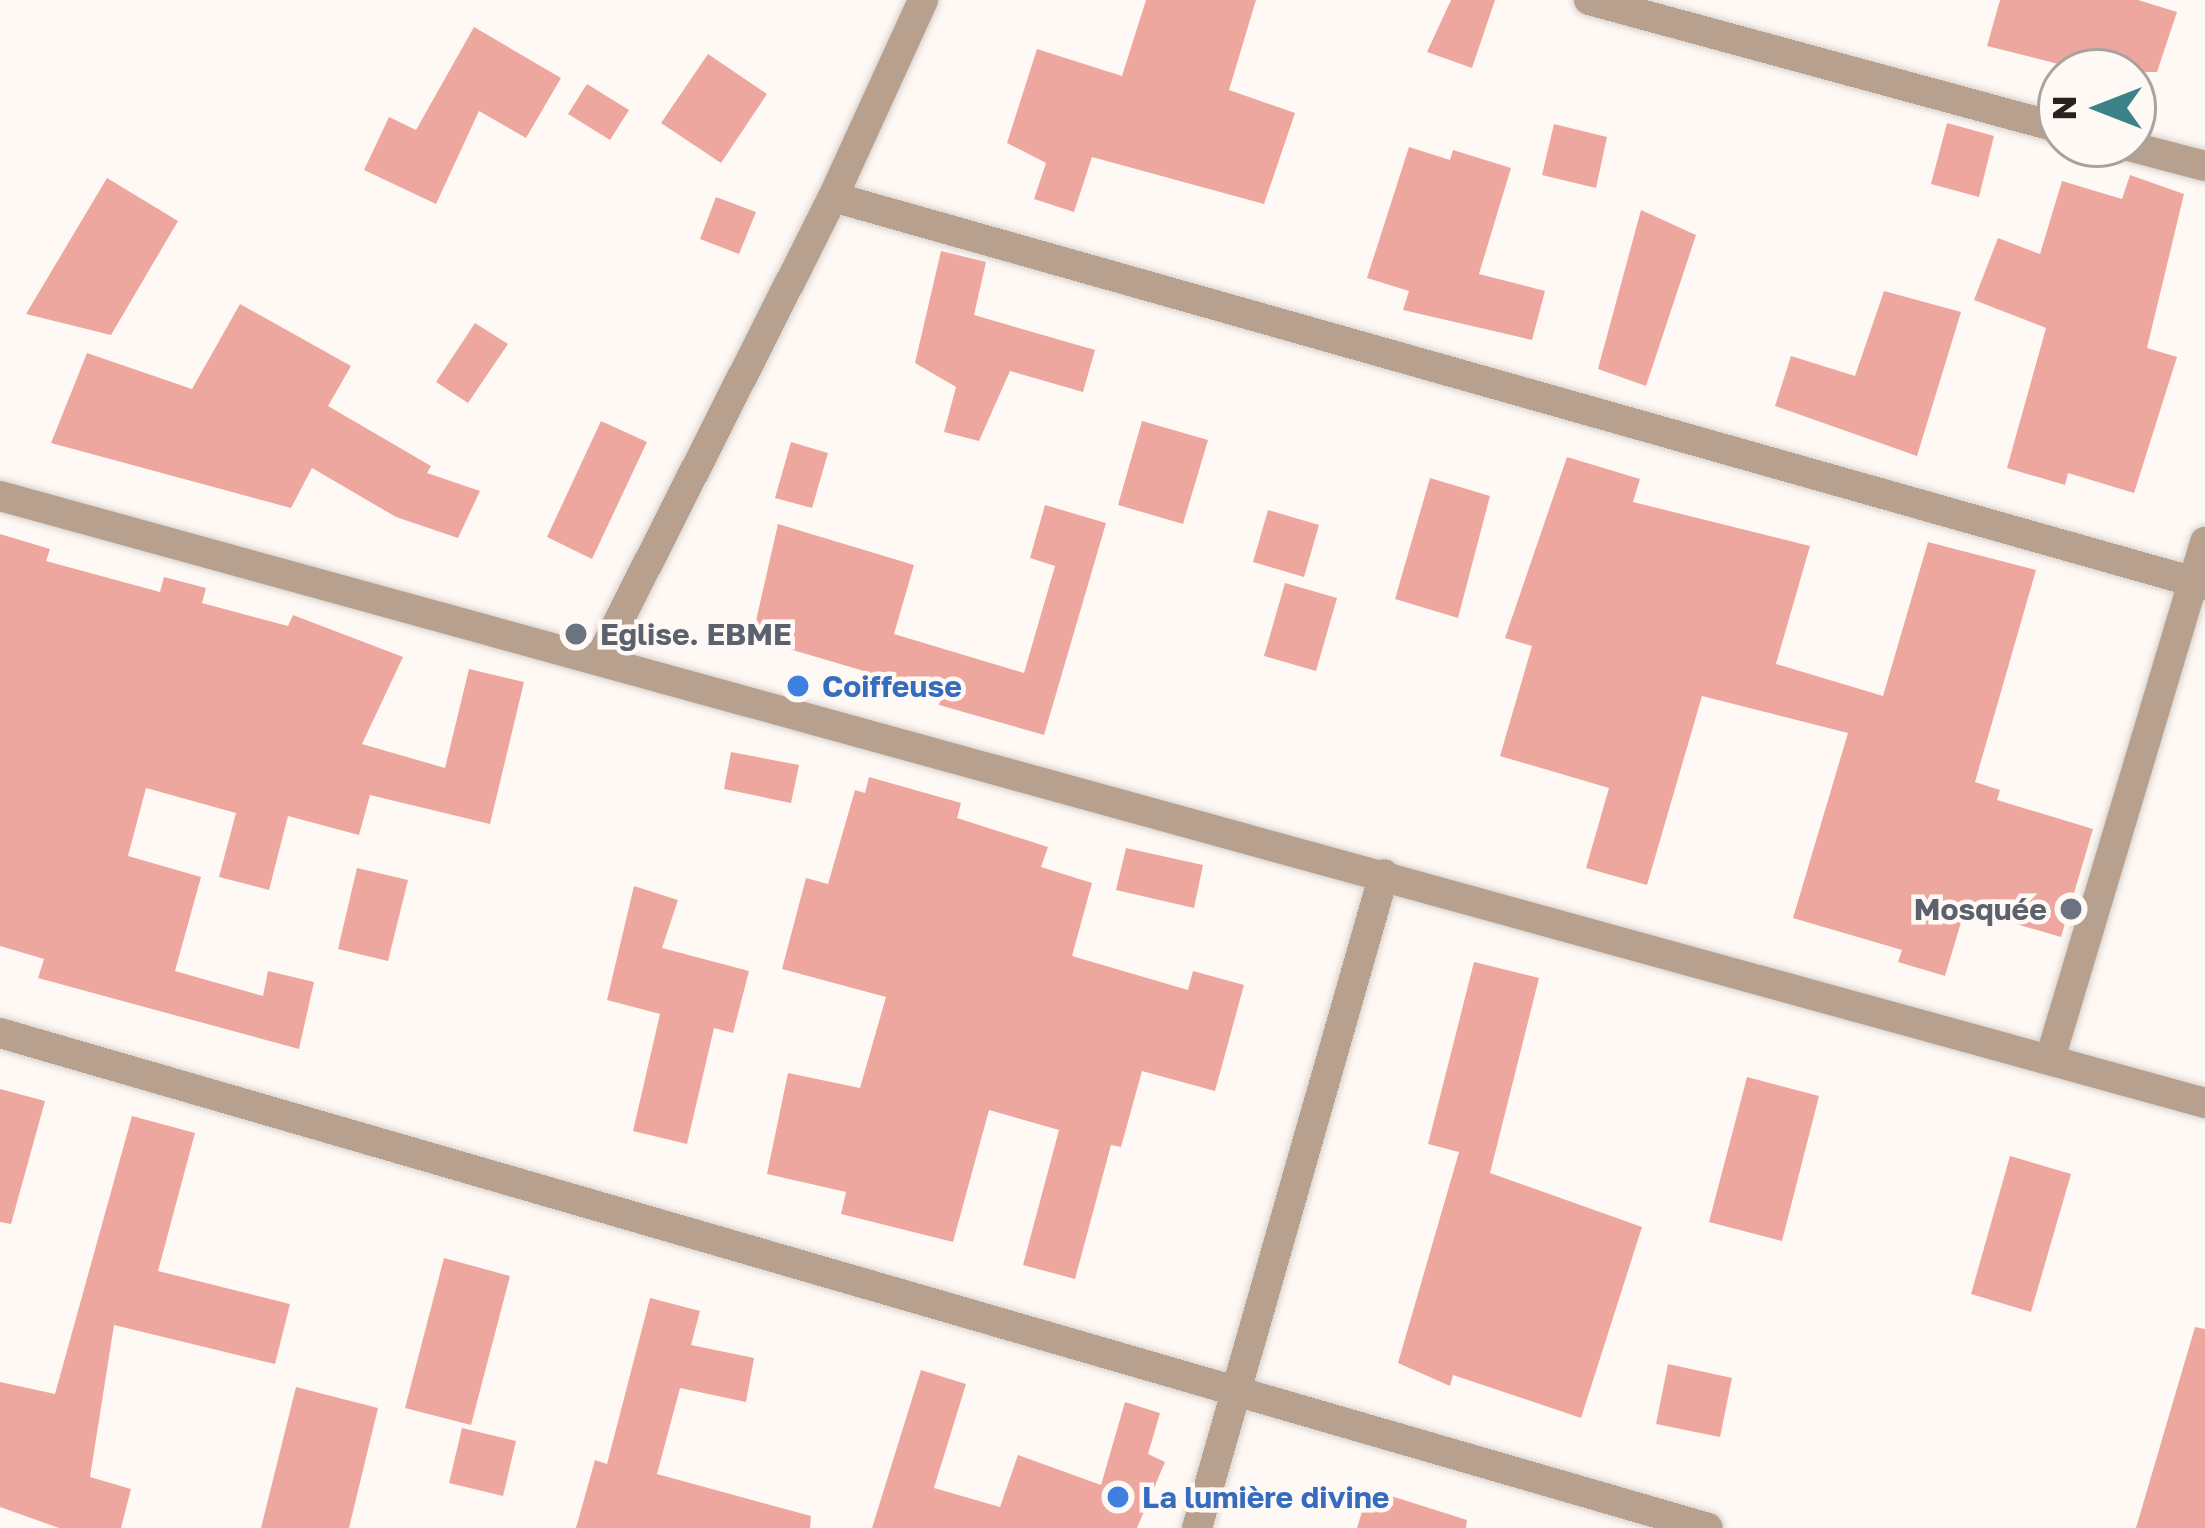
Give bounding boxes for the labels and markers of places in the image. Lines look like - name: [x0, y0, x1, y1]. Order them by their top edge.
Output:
- place label: Eglise. EBME: [600, 616, 792, 652]
- marker: Eglise. EBME: [563, 621, 589, 647]
- place label: Coiffeuse: [822, 668, 962, 704]
- marker: Coiffeuse: [785, 673, 811, 699]
- place label: Mosquée: [1914, 891, 2047, 927]
- marker: Mosquée: [2058, 896, 2084, 922]
- place label: La lumière divine: [1142, 1479, 1390, 1515]
- marker: La lumière divine: [1105, 1484, 1131, 1510]

